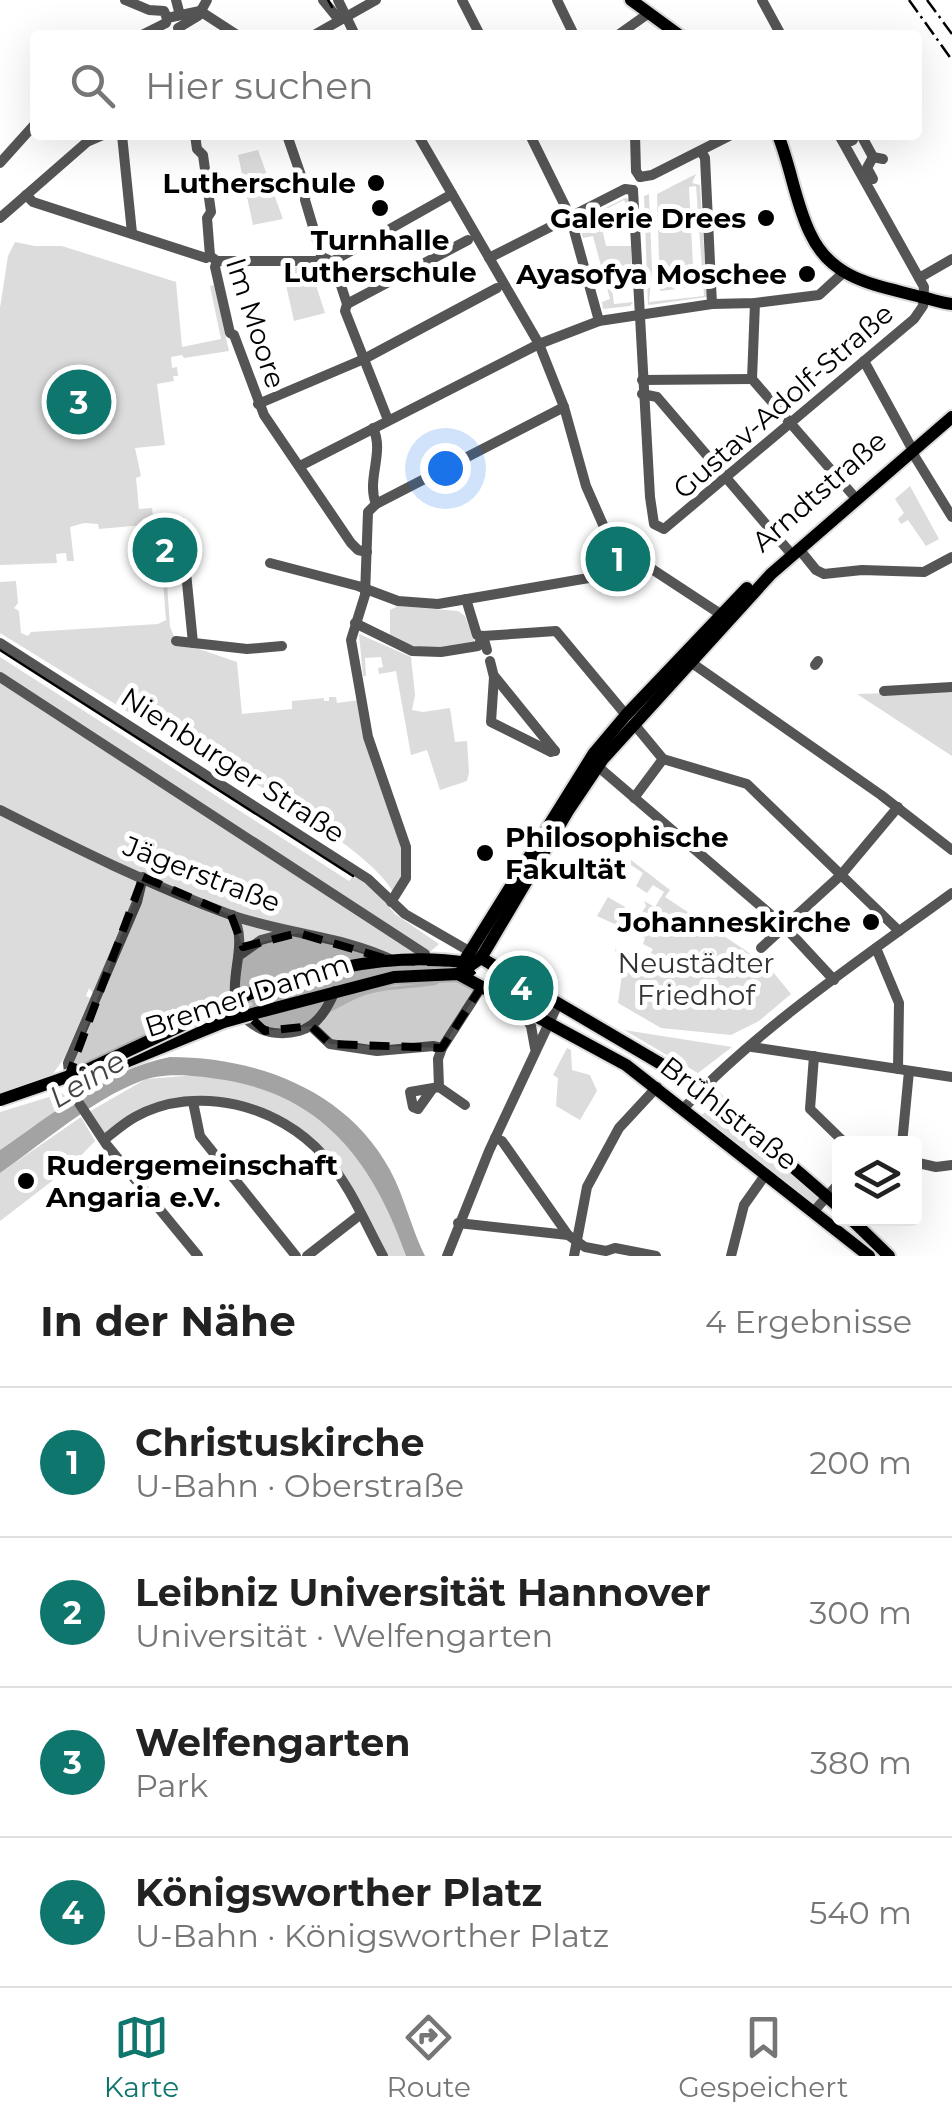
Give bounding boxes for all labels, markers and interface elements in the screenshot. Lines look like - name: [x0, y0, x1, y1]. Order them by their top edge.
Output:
- search box: [30, 30, 922, 140]
- icon: search: [65, 58, 120, 113]
- text: Hier suchen: [145, 62, 374, 109]
- place label: Lutherschule: [163, 166, 356, 200]
- marker: Lutherschule: [365, 172, 387, 194]
- marker: Turnhalle Lutherschule: [369, 197, 391, 219]
- place label: Galerie Drees: [550, 201, 746, 235]
- marker: Galerie Drees: [755, 207, 777, 229]
- place label: Turnhalle Lutherschule: [283, 223, 477, 289]
- street label: Im Moore: [219, 253, 293, 393]
- place label: Ayasofya Moschee: [515, 257, 787, 291]
- marker: Ayasofya Moschee: [796, 263, 818, 285]
- street label: Gustav-Adolf-Straße: [666, 296, 900, 506]
- pin: 3: [46, 364, 112, 440]
- street label: Arndtstraße: [745, 423, 893, 559]
- your location: [420, 443, 471, 494]
- pin: 2: [132, 512, 198, 588]
- pin: 1: [586, 522, 650, 596]
- street label: Nienburger Straße: [115, 680, 351, 850]
- place label: Philosophische Fakultät: [505, 820, 729, 886]
- street label: Jägerstraße: [118, 828, 285, 919]
- marker: Philosophische Fakultät: [474, 842, 496, 864]
- place label: Johanneskirche: [616, 905, 851, 939]
- marker: Johanneskirche: [860, 911, 882, 933]
- street label: Bremer Damm: [140, 946, 354, 1044]
- park label: Neustädter Friedhof: [617, 946, 775, 1012]
- pin: 4: [488, 950, 554, 1026]
- water label: Leine: [42, 1042, 132, 1116]
- street label: Brühlstraße: [654, 1049, 804, 1177]
- map controls: [832, 1136, 922, 1226]
- button: layers: [832, 1136, 922, 1226]
- place label: Rudergemeinschaft Angaria e.V.: [45, 1148, 338, 1214]
- marker: Rudergemeinschaft Angaria e.V.: [15, 1170, 37, 1192]
- text: In der Nähe: [40, 1295, 296, 1347]
- text: 4 Ergebnisse: [705, 1302, 912, 1341]
- text: Christuskirche: [135, 1419, 425, 1466]
- text: 1: [66, 1443, 79, 1482]
- text: 200 m: [809, 1443, 912, 1482]
- text: U-Bahn · Oberstraße: [135, 1466, 464, 1505]
- text: Leibniz Universität Hannover: [135, 1569, 711, 1616]
- text: 2: [63, 1593, 82, 1632]
- text: 300 m: [809, 1593, 912, 1632]
- text: Universität · Welfengarten: [135, 1616, 553, 1655]
- text: Welfengarten: [135, 1719, 410, 1766]
- text: 3: [63, 1743, 82, 1782]
- text: 380 m: [810, 1743, 912, 1782]
- text: Park: [135, 1766, 208, 1805]
- text: Königsworther Platz: [135, 1869, 542, 1916]
- text: 4: [61, 1893, 84, 1932]
- text: 540 m: [809, 1893, 912, 1932]
- text: U-Bahn · Königsworther Platz: [135, 1916, 609, 1955]
- tab: Karte: [104, 2010, 179, 2104]
- tab: Route: [386, 2010, 471, 2104]
- tab: Gespeichert: [678, 2010, 848, 2104]

